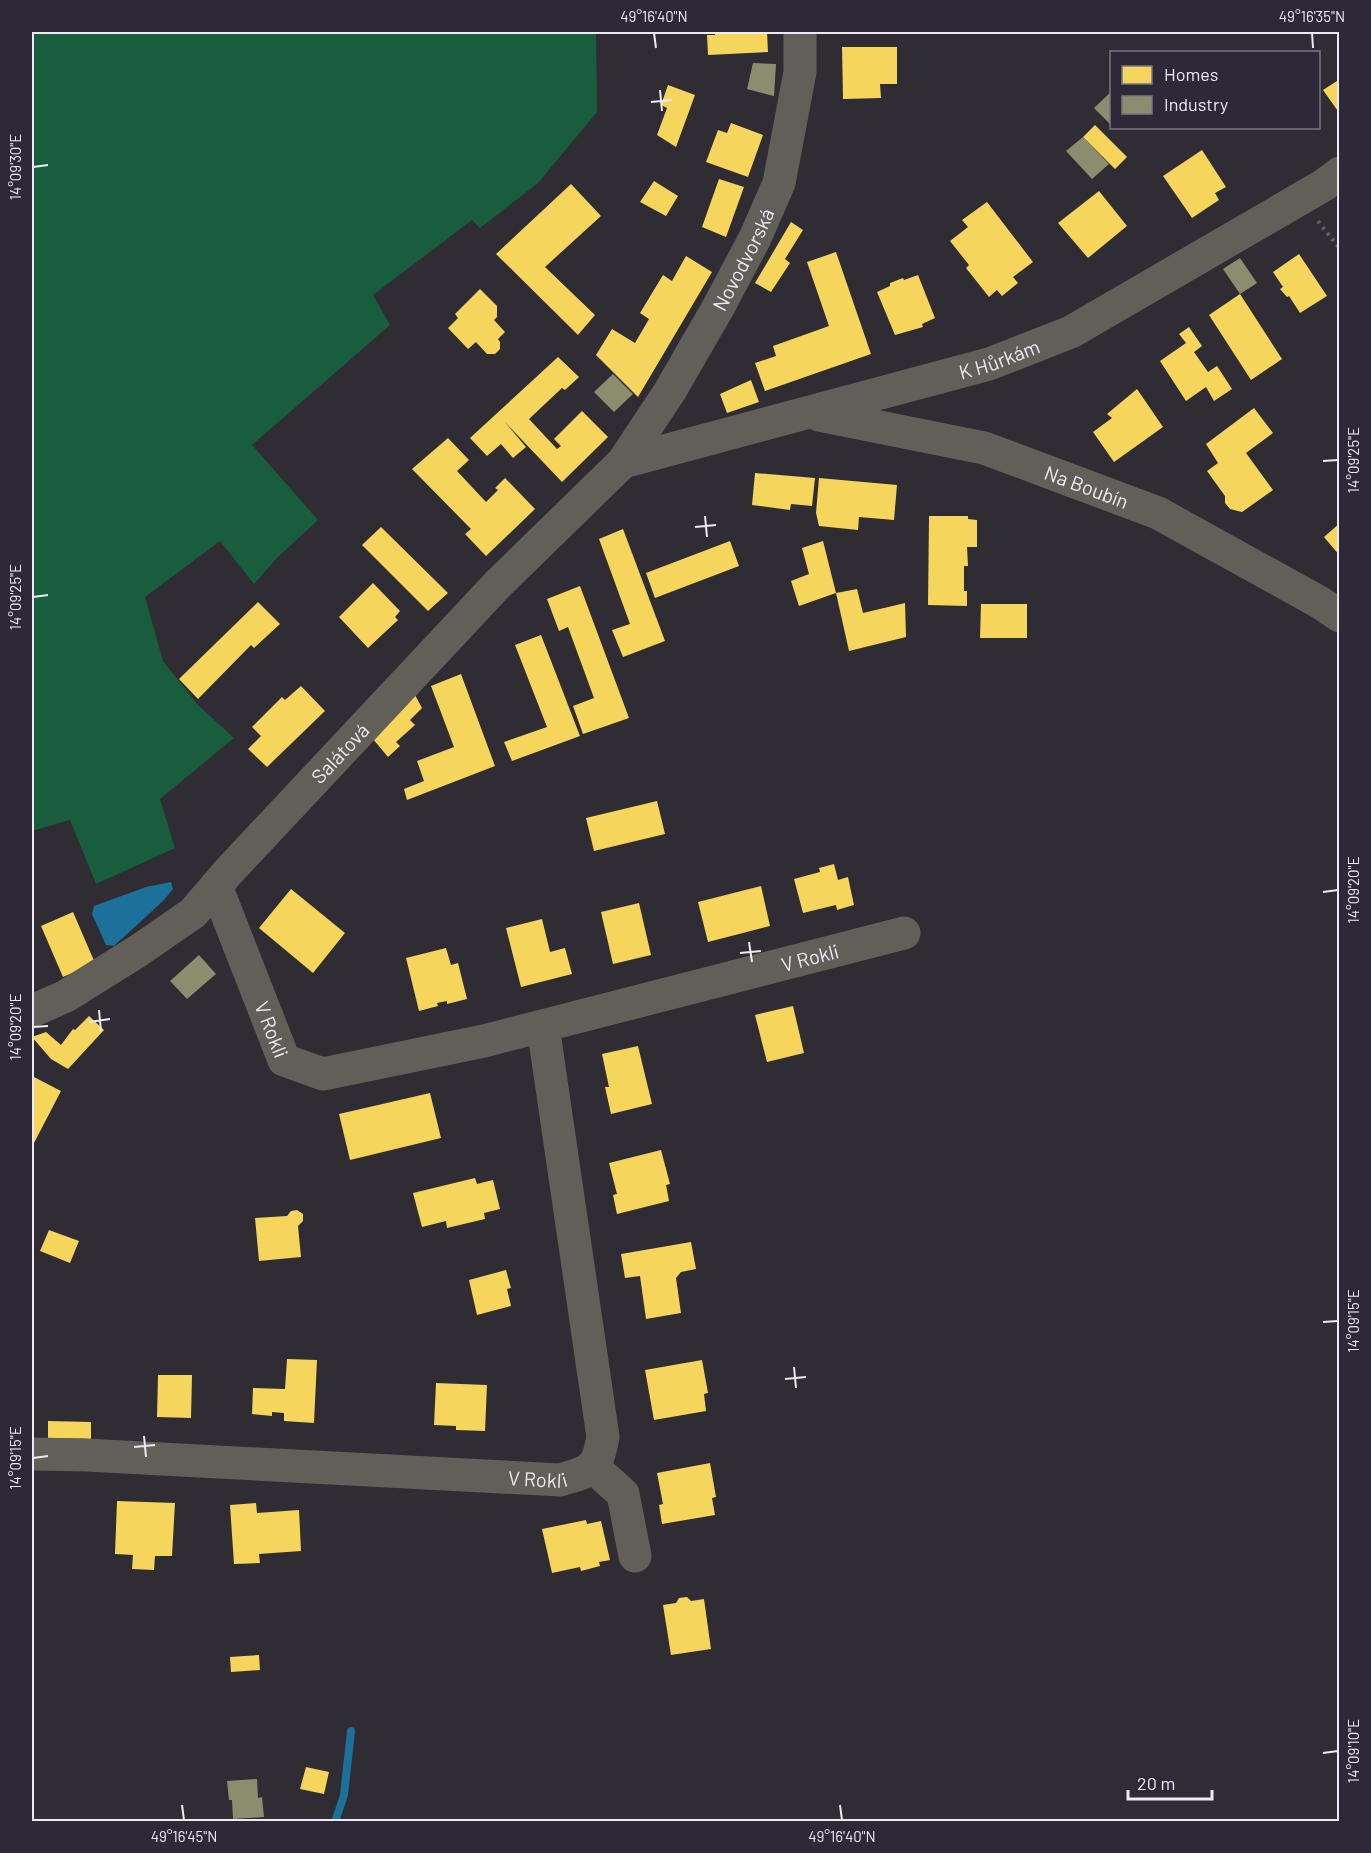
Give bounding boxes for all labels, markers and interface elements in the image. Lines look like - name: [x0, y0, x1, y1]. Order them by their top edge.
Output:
- text: 49°16'40"N: [620, 7, 688, 25]
- text: 49°16'35"N: [1279, 7, 1345, 25]
- legend: [1110, 51, 1320, 129]
- text: Homes: [1164, 63, 1218, 85]
- text: Industry: [1164, 93, 1228, 115]
- text: 14°09'30"E: [6, 134, 24, 200]
- street label: Novodvorská: [707, 204, 779, 315]
- street label: K Hůrkám: [956, 334, 1043, 384]
- text: 14°09'25"E: [1344, 427, 1362, 493]
- street label: Na Boubín: [1041, 460, 1132, 513]
- text: 14°09'25"E: [6, 564, 24, 630]
- street label: Salátová: [306, 718, 374, 788]
- text: 14°09'20"E: [1344, 856, 1362, 924]
- street label: V Rokli: [778, 938, 841, 976]
- text: 14°09'20"E: [6, 993, 24, 1061]
- street label: V Rokli: [250, 998, 294, 1061]
- text: 14°09'15"E: [1344, 1289, 1362, 1353]
- text: 14°09'15"E: [6, 1426, 24, 1490]
- street label: V Rokli: [507, 1465, 570, 1492]
- text: 14°09'10"E: [1344, 1719, 1362, 1783]
- scale bar: [1128, 1763, 1212, 1801]
- text: 20 m: [1137, 1772, 1175, 1794]
- text: 49°16'45"N: [151, 1827, 217, 1845]
- text: 49°16'40"N: [808, 1827, 876, 1845]

